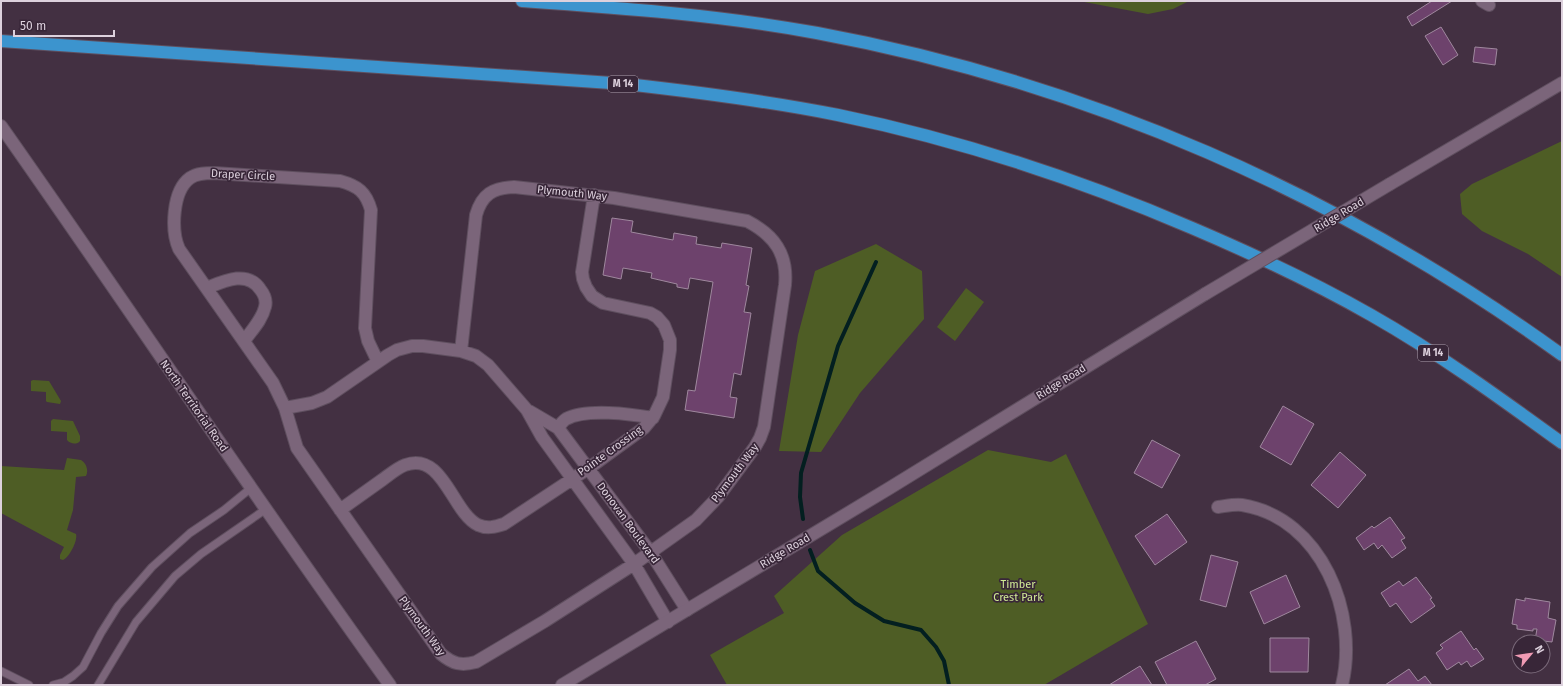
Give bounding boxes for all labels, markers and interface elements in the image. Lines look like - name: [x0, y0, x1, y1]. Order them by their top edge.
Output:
- scale bar: [14, 12, 114, 38]
- text: 50 m: [20, 19, 46, 33]
- road number: M 14: [608, 76, 638, 92]
- street label: Draper Circle: [211, 167, 275, 183]
- street label: Plymouth Way: [536, 183, 608, 203]
- street label: Ridge Road: [1312, 195, 1366, 235]
- road number: M 14: [1418, 345, 1448, 361]
- street label: North Territorial Road: [157, 358, 231, 454]
- street label: Ridge Road: [1034, 362, 1088, 402]
- street label: Pointe Crossing: [575, 423, 645, 479]
- street label: Plymouth Way: [709, 441, 762, 505]
- street label: Donovan Boulevard: [594, 480, 662, 566]
- street label: Ridge Road: [758, 531, 812, 571]
- park label: Timber Crest Park: [993, 578, 1043, 604]
- street label: Plymouth Way: [396, 594, 448, 659]
- north arrow: [1511, 634, 1551, 674]
- text: N: [1532, 643, 1547, 656]

